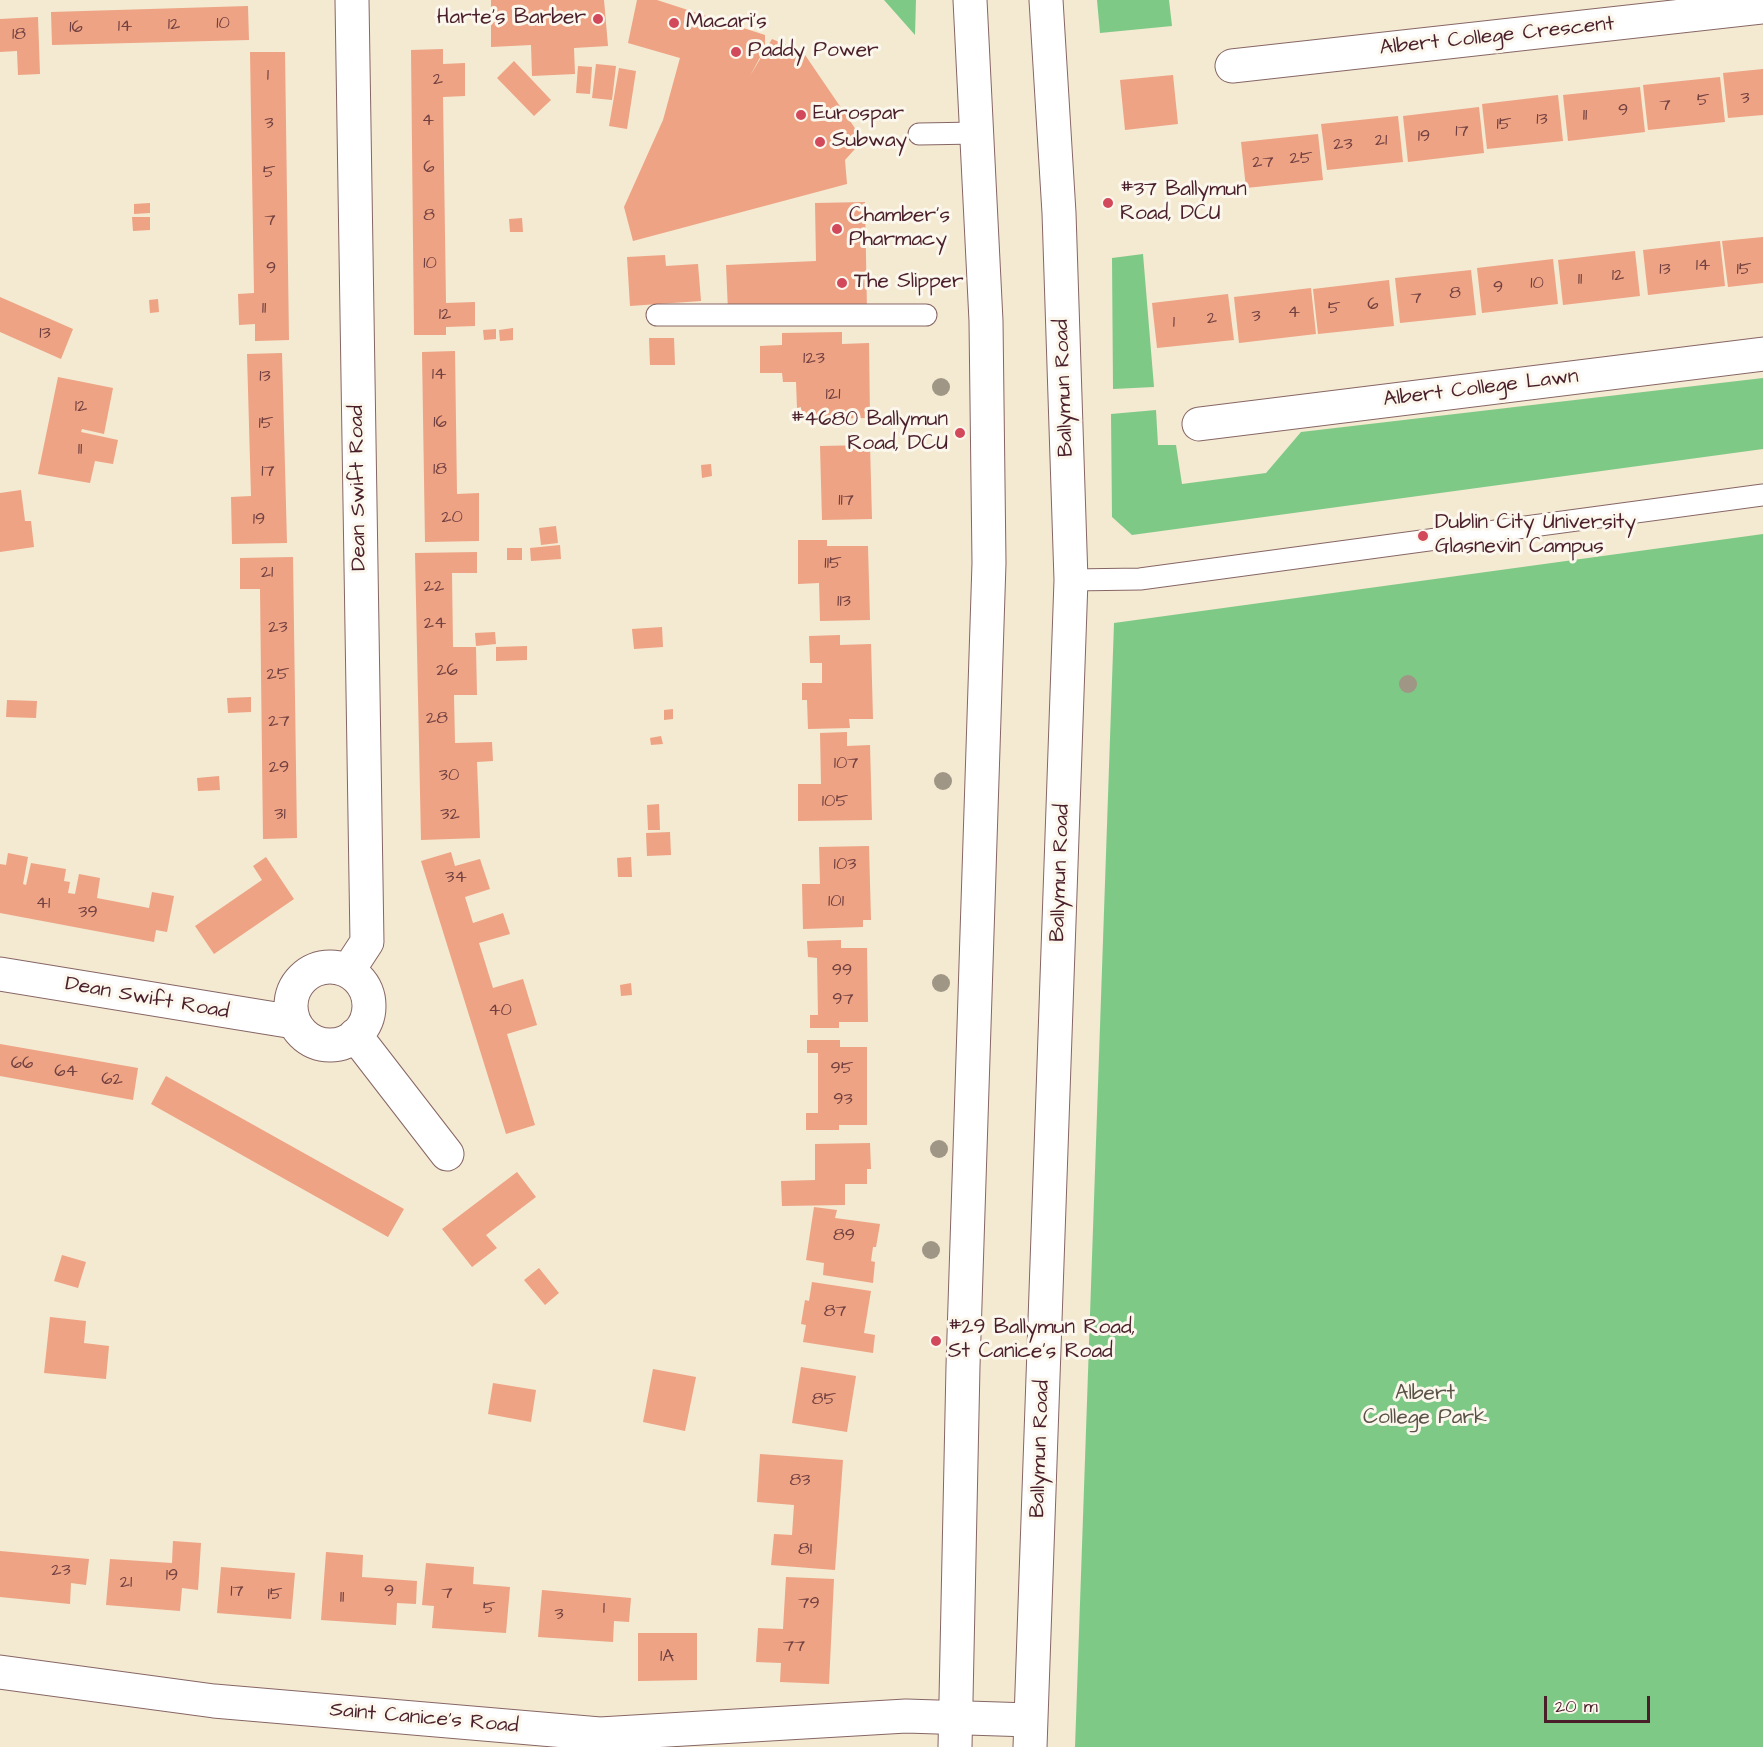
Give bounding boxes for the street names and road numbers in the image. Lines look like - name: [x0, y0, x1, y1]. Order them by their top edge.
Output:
- street label: Albert College Crescent: [1379, 12, 1615, 62]
- street label: Ballymun Road: [1050, 319, 1080, 457]
- street label: Albert College Lawn: [1382, 365, 1580, 413]
- street label: Dean Swift Road: [345, 405, 373, 571]
- street label: Ballymun Road: [1046, 804, 1076, 942]
- street label: Dean Swift Road: [63, 972, 231, 1026]
- street label: Ballymun Road: [1026, 1380, 1056, 1518]
- street label: Saint Canice's Road: [329, 1698, 519, 1740]

